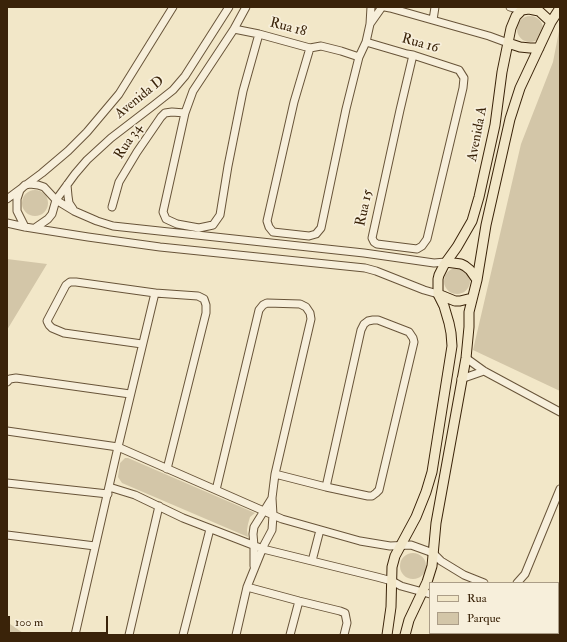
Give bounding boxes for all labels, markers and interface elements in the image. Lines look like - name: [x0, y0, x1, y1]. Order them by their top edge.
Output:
- street label: Rua 18: [268, 15, 308, 41]
- street label: Rua 16: [400, 31, 440, 57]
- street label: Avenida D: [112, 73, 168, 123]
- street label: Avenida A: [464, 105, 492, 163]
- street label: Rua 34: [111, 121, 147, 163]
- street label: Rua 15: [353, 188, 377, 228]
- legend: [429, 582, 559, 634]
- text: Rua: [467, 591, 487, 606]
- scale bar: [10, 608, 110, 634]
- text: Parque: [467, 611, 501, 626]
- text: 100 m: [15, 615, 43, 630]

